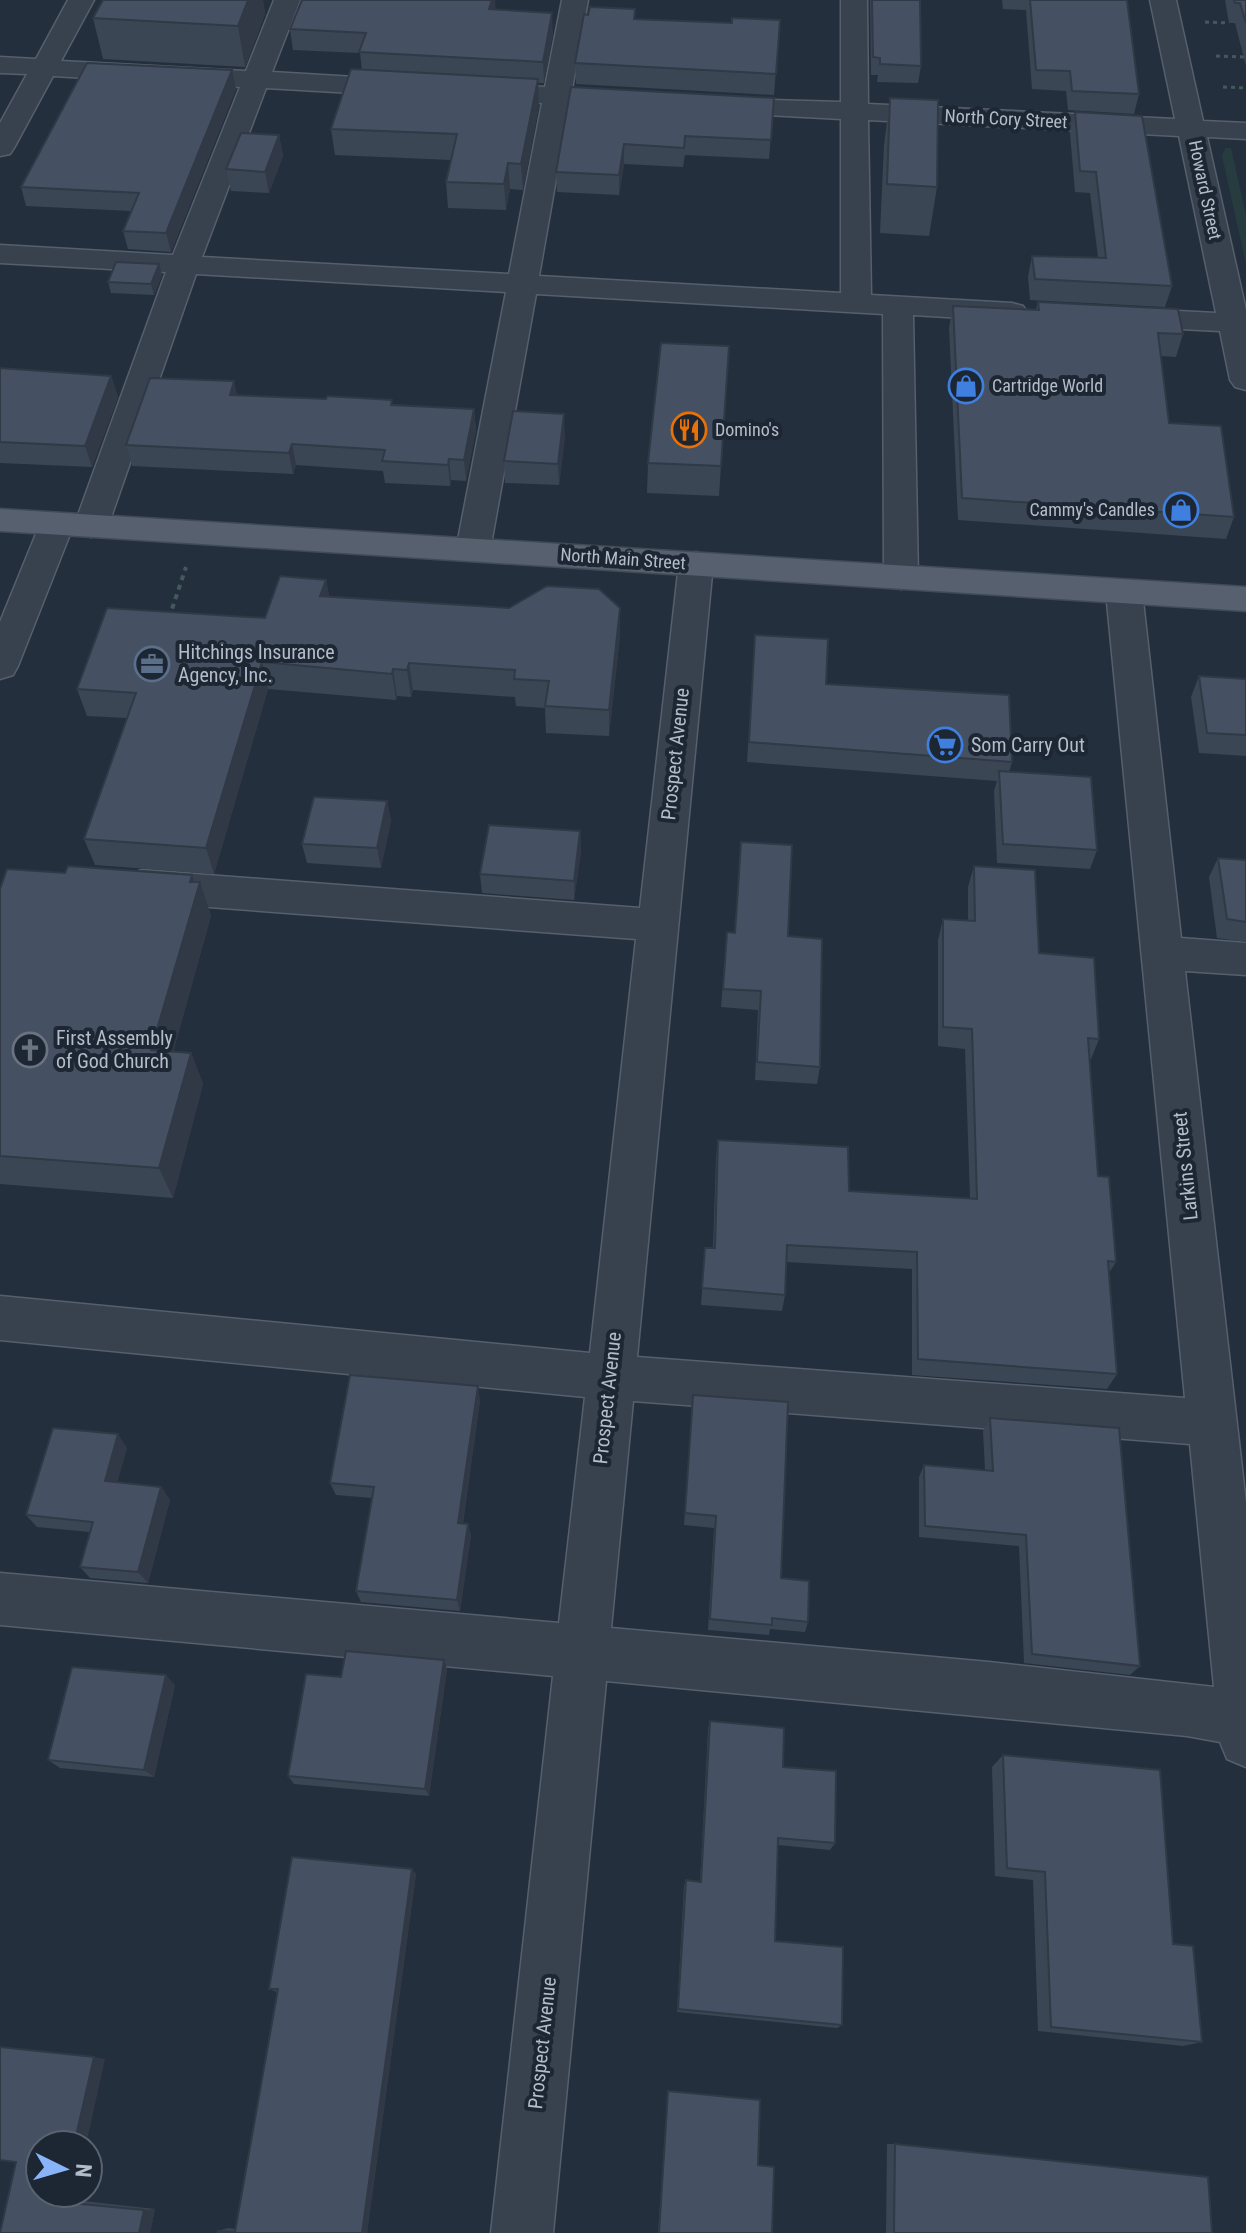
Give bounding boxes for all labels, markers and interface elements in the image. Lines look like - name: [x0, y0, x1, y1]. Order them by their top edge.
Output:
- street label: North Cory Street: [944, 105, 1068, 132]
- street label: Howard Street: [1185, 138, 1226, 242]
- shop icon: Cartridge World: [947, 367, 985, 405]
- place label: Cartridge World: [992, 375, 1103, 396]
- restaurant icon: Domino's: [670, 411, 708, 449]
- place label: Domino's: [715, 419, 779, 440]
- shop icon: Cammy's Candles: [1162, 491, 1200, 529]
- place label: Cammy's Candles: [1029, 499, 1155, 520]
- street label: North Main Street: [560, 544, 686, 573]
- place label: Hitchings Insurance Agency, Inc.: [178, 640, 335, 687]
- office icon: Hitchings Insurance Agency, Inc.: [133, 645, 171, 683]
- street label: Prospect Avenue: [656, 687, 694, 821]
- supermarket icon: Som Carry Out: [926, 726, 964, 764]
- place label: Som Carry Out: [971, 733, 1085, 757]
- place label: First Assembly of God Church: [56, 1026, 173, 1073]
- church icon: First Assembly of God Church: [11, 1031, 49, 1069]
- street label: Larkins Street: [1167, 1110, 1203, 1221]
- street label: Prospect Avenue: [588, 1331, 626, 1465]
- street label: Prospect Avenue: [523, 1976, 561, 2110]
- north arrow: [24, 2129, 104, 2209]
- text: N: [70, 2163, 96, 2179]

